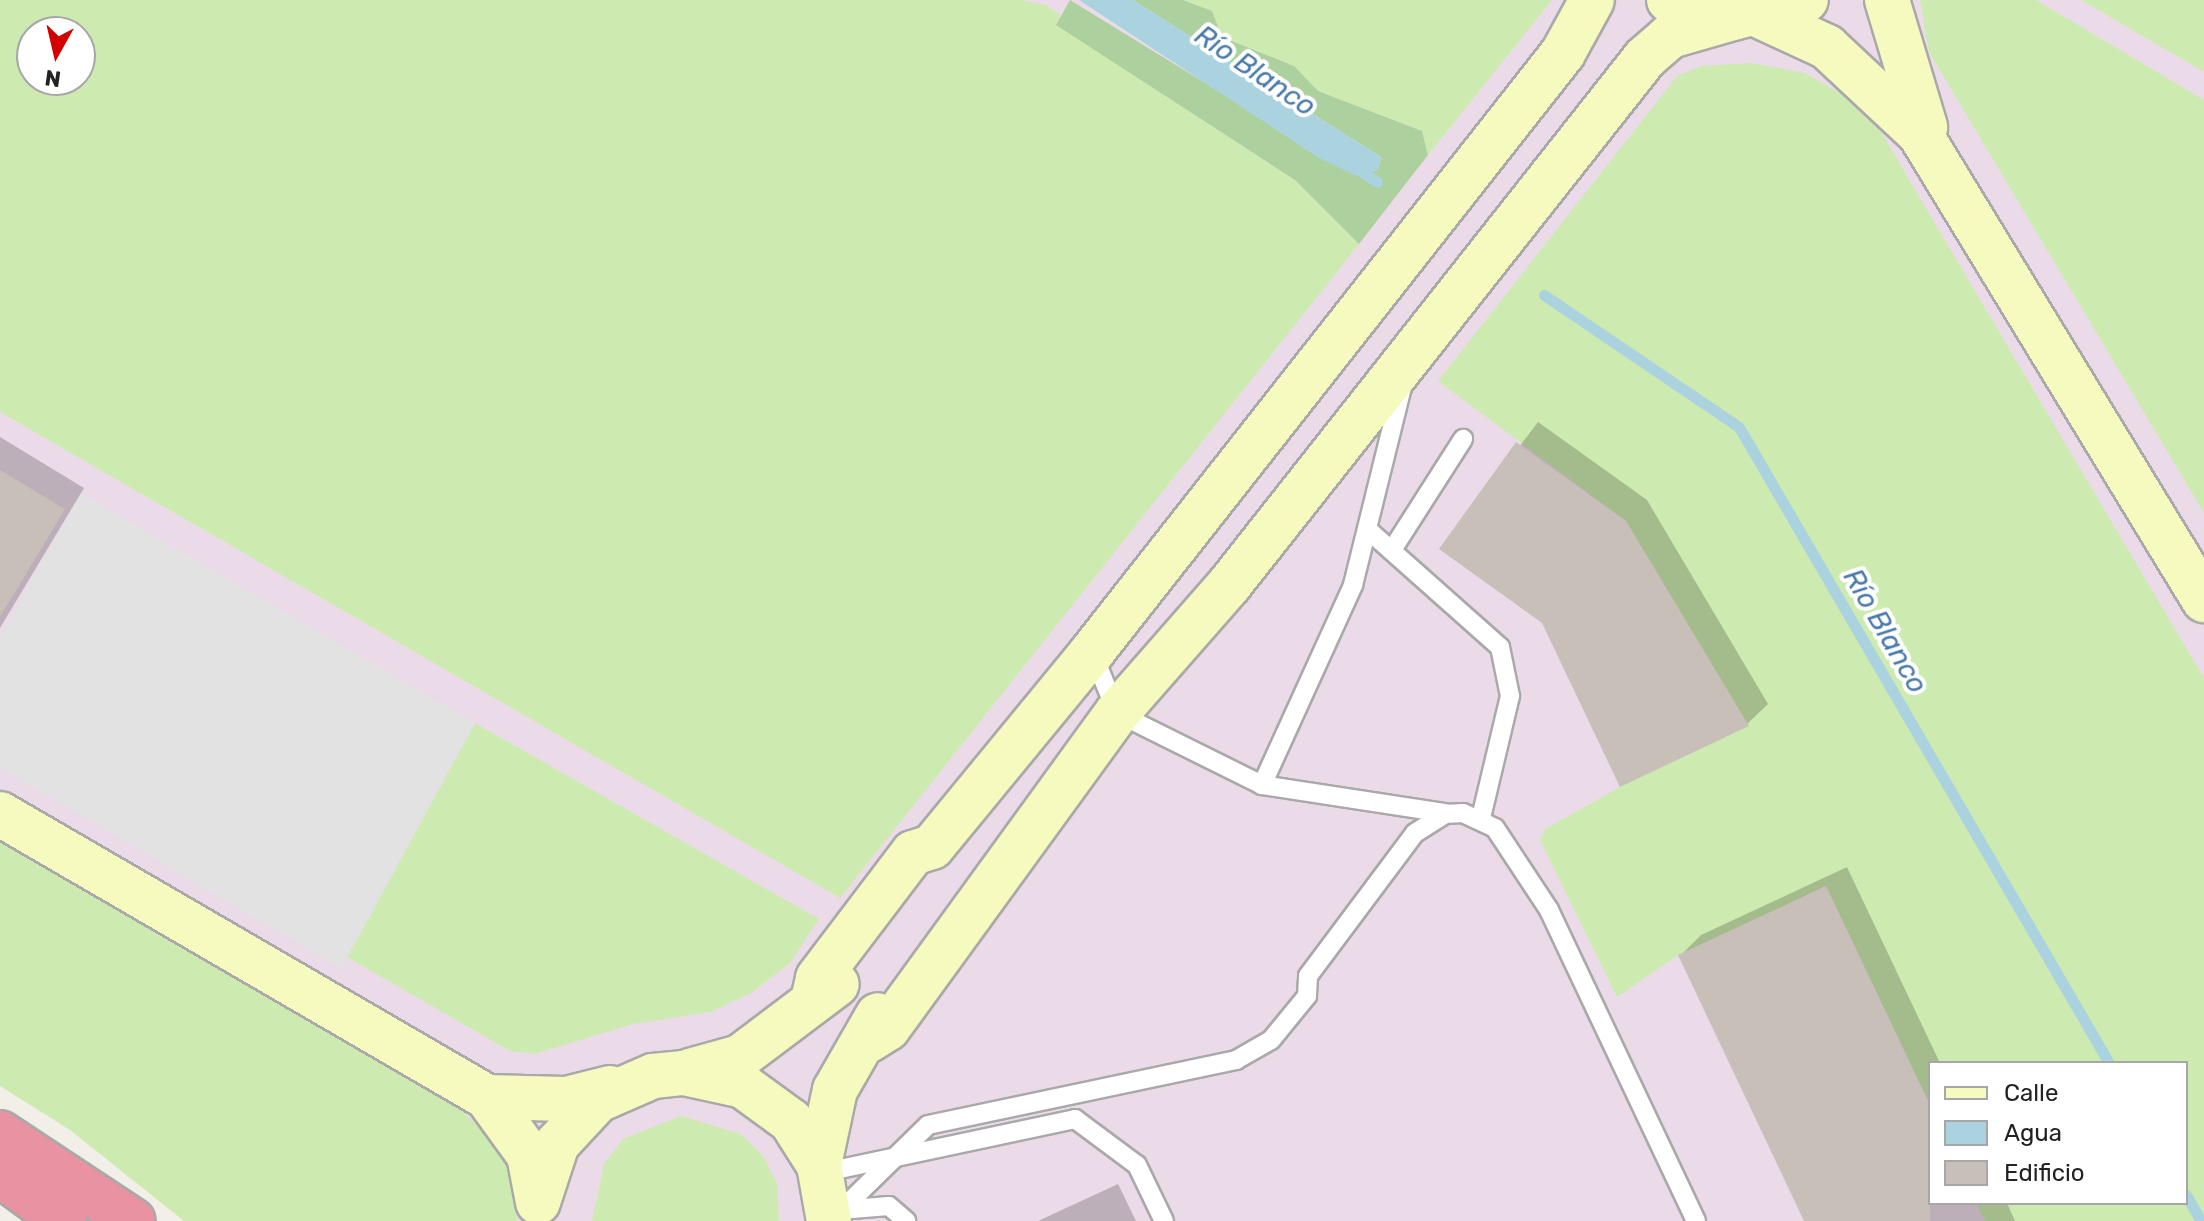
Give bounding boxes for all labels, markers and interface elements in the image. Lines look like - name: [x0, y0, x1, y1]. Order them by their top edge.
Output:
- north arrow: [16, 16, 96, 96]
- water label: Río Blanco: [1188, 18, 1322, 124]
- text: N: [43, 64, 63, 93]
- water label: Río Blanco: [1836, 563, 1934, 699]
- legend: [1928, 1061, 2188, 1205]
- text: Calle: [2004, 1079, 2058, 1107]
- text: Agua: [2004, 1119, 2062, 1147]
- text: Edificio: [2004, 1159, 2085, 1187]

